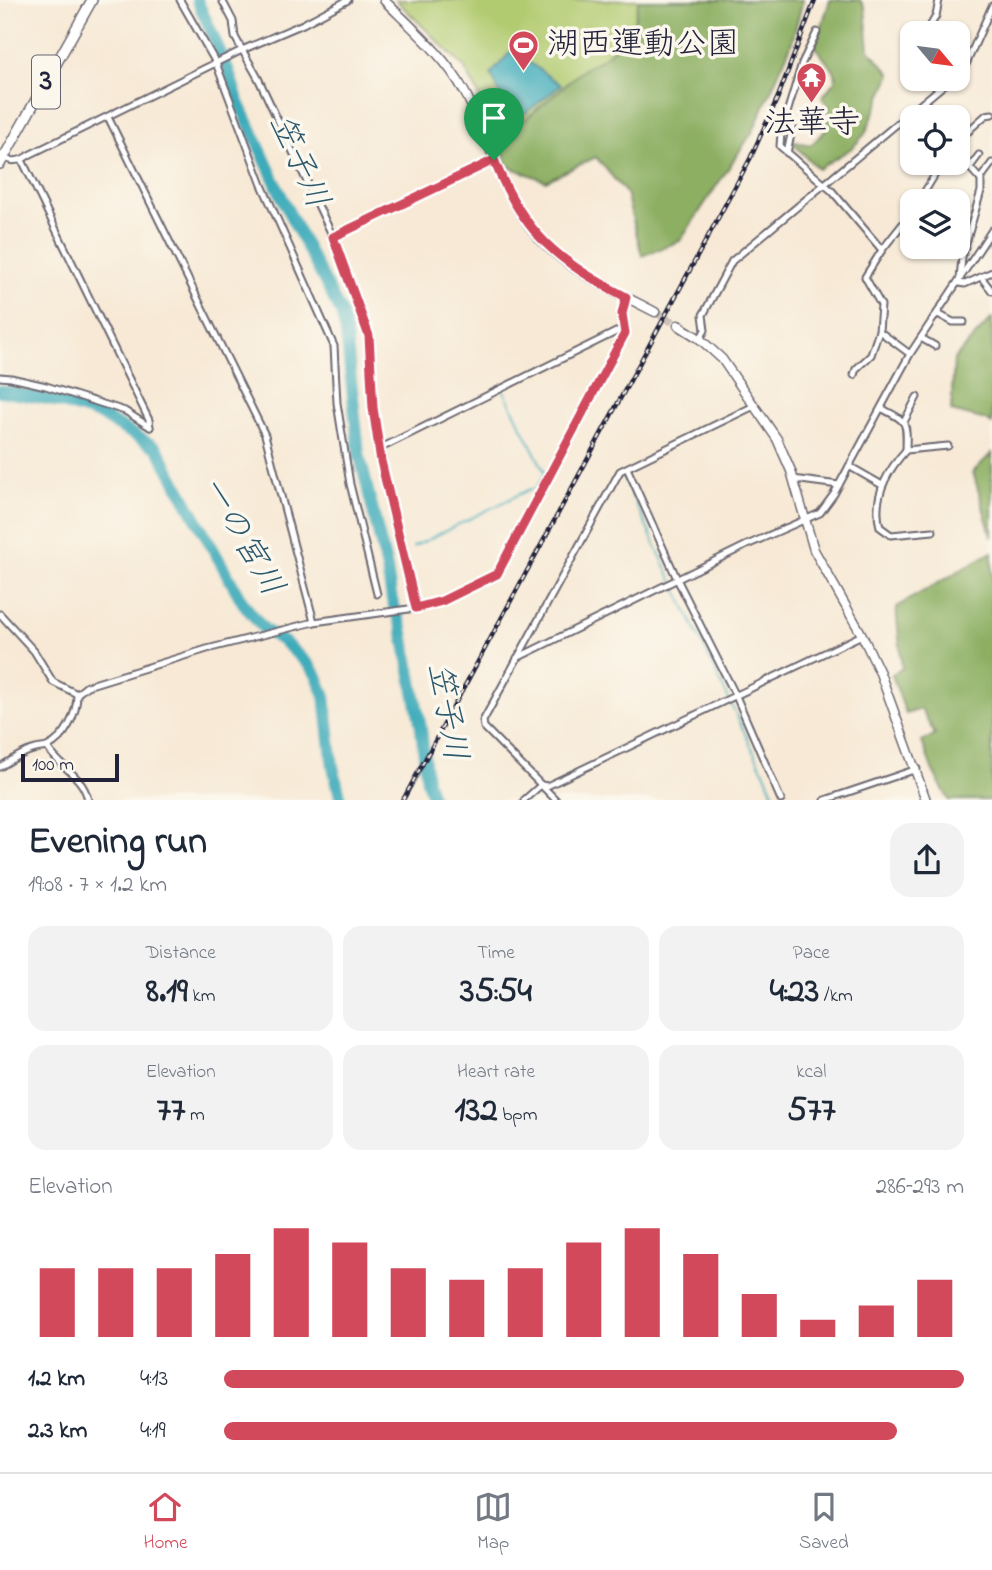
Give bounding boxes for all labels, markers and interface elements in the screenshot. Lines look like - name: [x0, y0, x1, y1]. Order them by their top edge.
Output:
- north arrow: [900, 21, 970, 91]
- map controls: [900, 21, 970, 259]
- place label: 湖西運動公園: [547, 22, 739, 69]
- sports icon: 湖西運動公園: [507, 28, 541, 72]
- road number: 3: [32, 55, 60, 108]
- temple icon: 法華寺: [795, 60, 829, 104]
- pin: [464, 88, 524, 160]
- icon: arrive: [475, 99, 513, 137]
- place label: 法華寺: [764, 101, 860, 148]
- button: locate: [900, 105, 970, 175]
- water label: 笠子川: [256, 107, 340, 217]
- button: layers: [900, 189, 970, 259]
- water label: 一の宮川: [187, 468, 295, 606]
- water label: 笠子川: [414, 659, 478, 765]
- scale bar: [21, 751, 119, 783]
- text: 100 m: [32, 752, 74, 779]
- text: Evening run: [28, 815, 207, 871]
- button: share: [890, 823, 964, 897]
- text: 19:08 · 7 × 1.2 km: [28, 869, 167, 902]
- text: Distance: [146, 940, 216, 967]
- text: Time: [477, 940, 515, 967]
- text: Pace: [793, 940, 830, 967]
- text: 8.19: [146, 967, 188, 1018]
- text: 35:54: [460, 967, 532, 1018]
- text: 4:23: [770, 967, 819, 1018]
- text: km: [188, 983, 216, 1010]
- text: /km: [819, 983, 853, 1010]
- text: Elevation: [146, 1059, 216, 1086]
- text: Heart rate: [457, 1059, 535, 1086]
- text: kcal: [796, 1059, 826, 1086]
- text: 77: [156, 1086, 185, 1137]
- text: 132: [455, 1086, 498, 1137]
- text: 577: [787, 1086, 836, 1137]
- text: m: [185, 1102, 205, 1129]
- text: bpm: [498, 1102, 537, 1129]
- text: Elevation: [28, 1171, 113, 1204]
- text: 286–293 m: [876, 1171, 964, 1204]
- text: 1.2 km: [28, 1363, 85, 1396]
- text: 4:13: [140, 1363, 168, 1396]
- text: 2.3 km: [28, 1415, 87, 1448]
- text: 4:19: [140, 1415, 166, 1448]
- tab: Home: [143, 1488, 188, 1557]
- tab: Map: [474, 1488, 512, 1557]
- tab: Saved: [799, 1488, 849, 1557]

